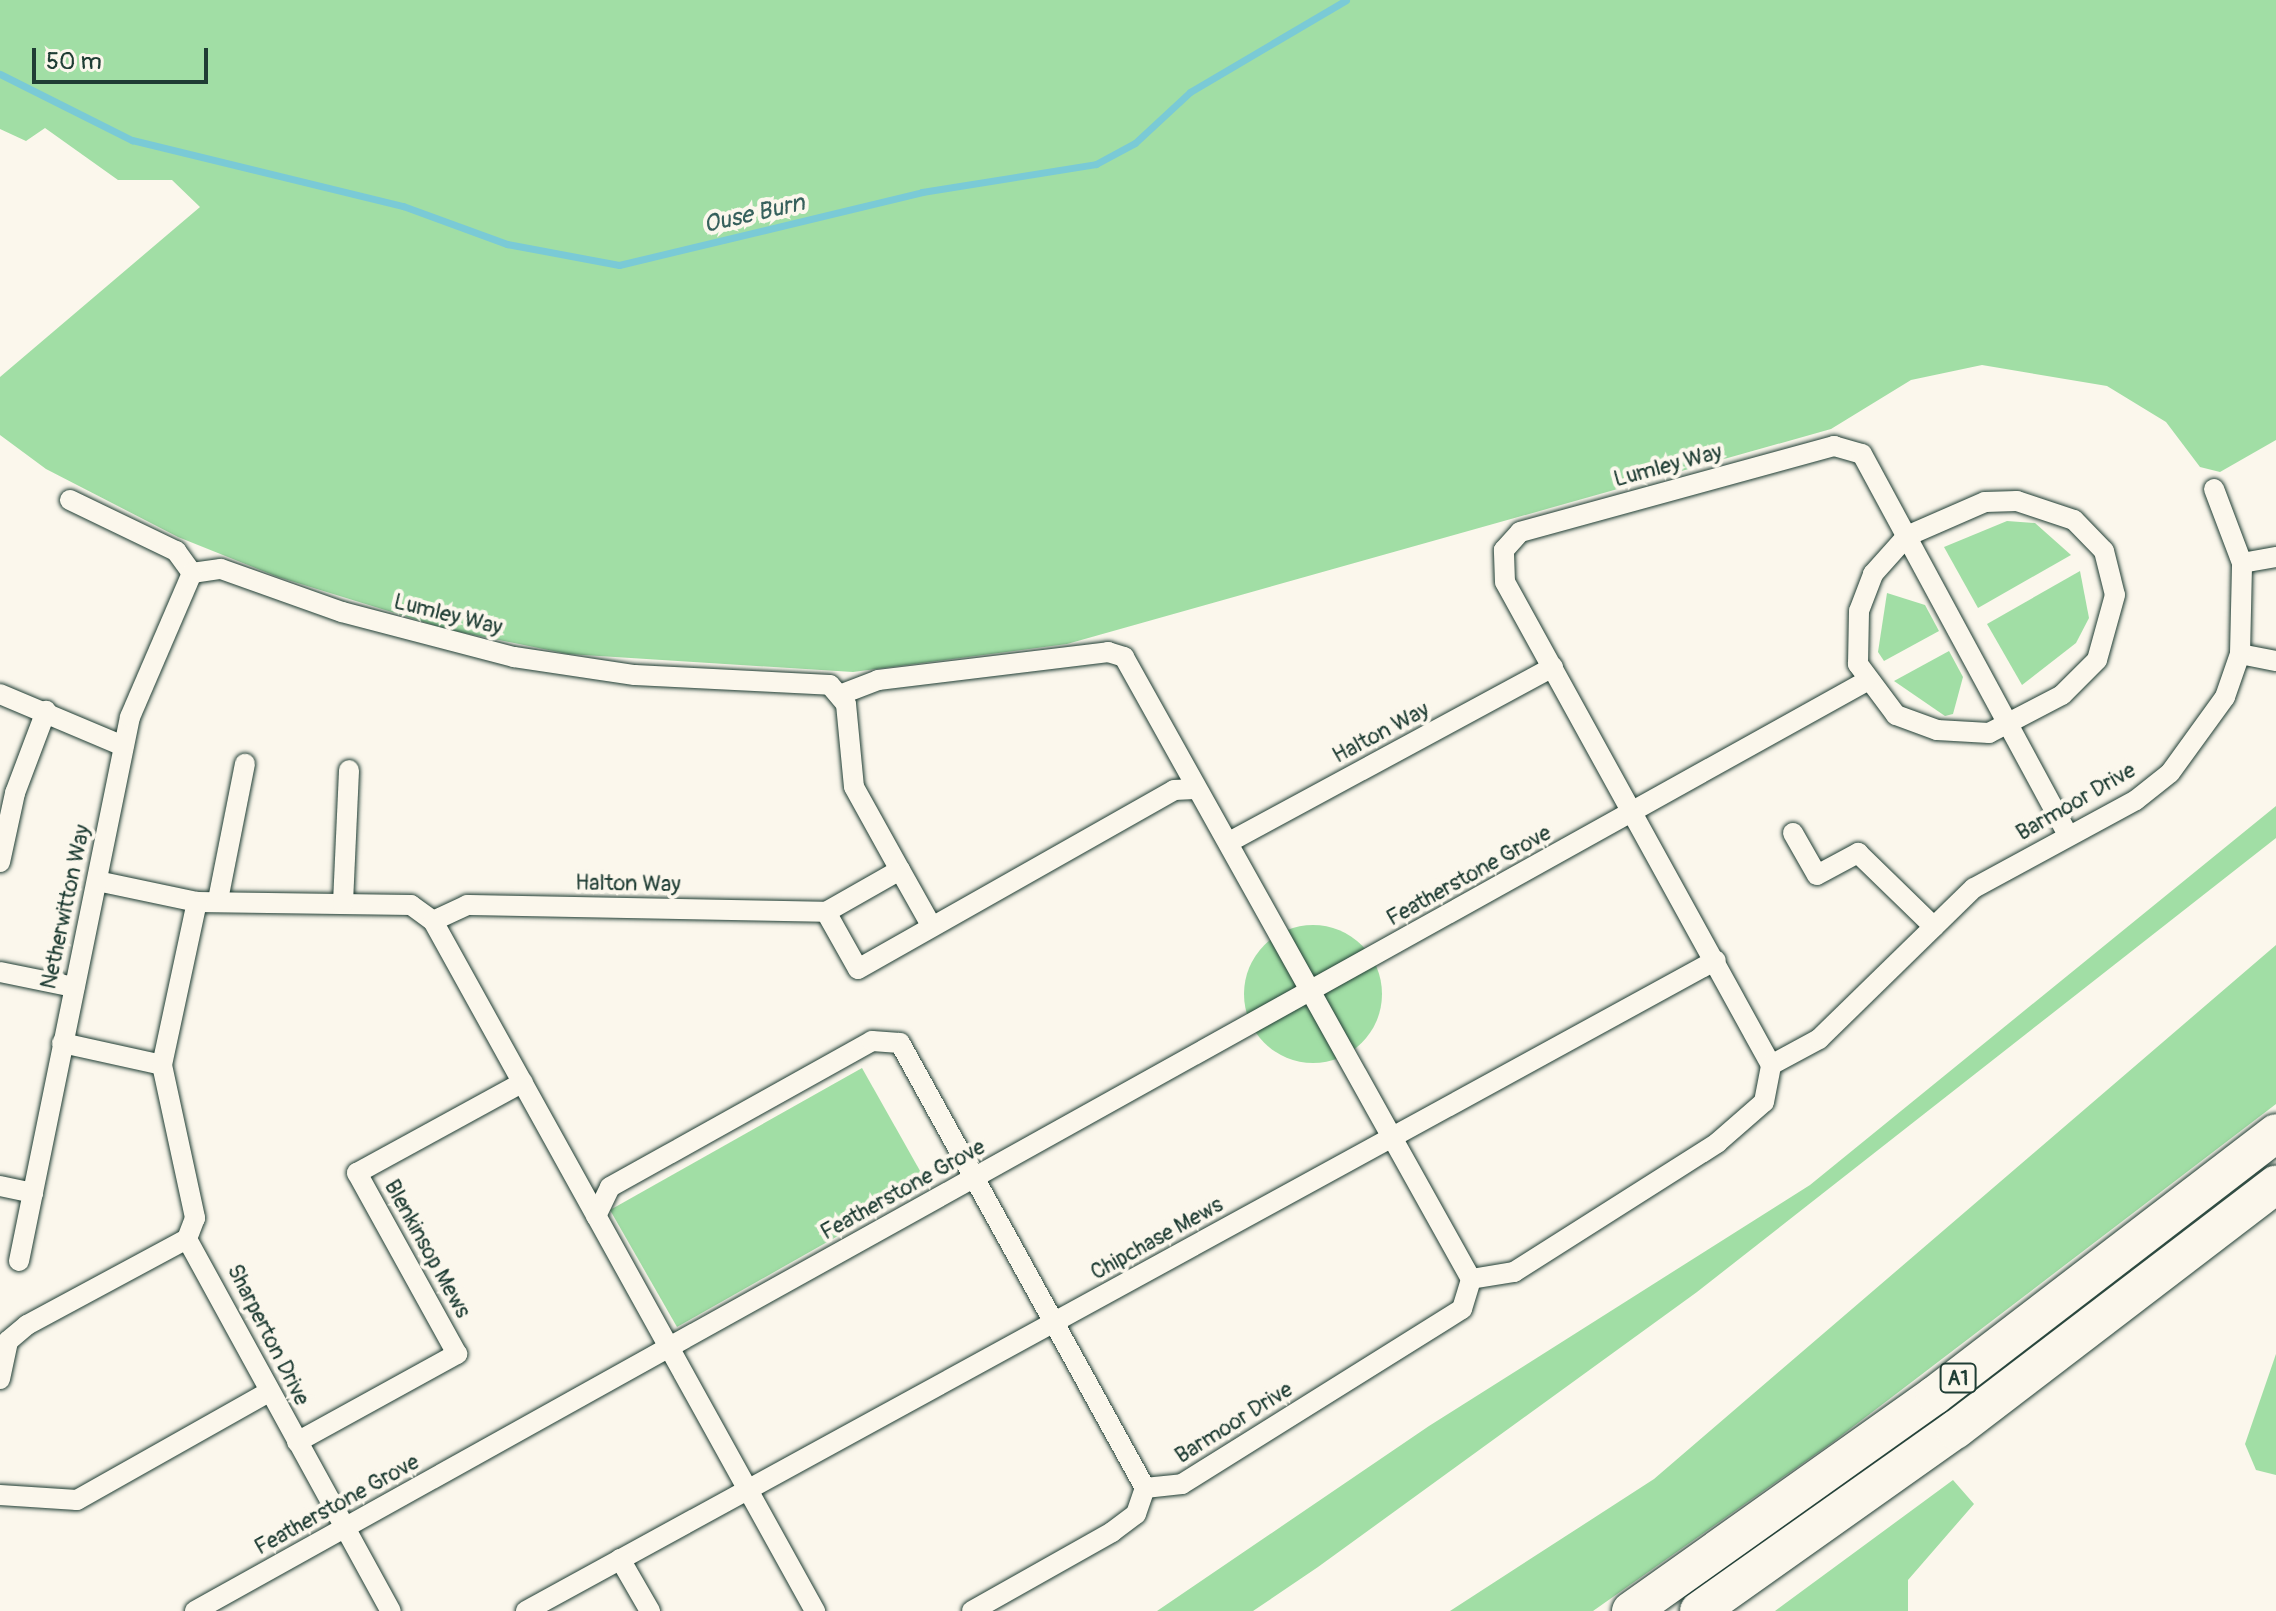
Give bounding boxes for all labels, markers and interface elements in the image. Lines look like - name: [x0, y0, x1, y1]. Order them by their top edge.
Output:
- scale bar: [36, 32, 212, 82]
- text: 50 m: [46, 47, 102, 76]
- water label: Ouse Burn: [701, 188, 807, 240]
- street label: Lumley Way: [1611, 439, 1725, 493]
- street label: Lumley Way: [391, 589, 505, 641]
- street label: Halton Way: [1328, 697, 1434, 769]
- street label: Barmoor Drive: [2012, 757, 2140, 847]
- street label: Featherstone Grove: [1382, 820, 1556, 932]
- street label: Netherwitton Way: [36, 822, 96, 992]
- street label: Halton Way: [575, 870, 681, 898]
- street label: Featherstone Grove: [816, 1134, 990, 1246]
- street label: Blenkinsop Mews: [378, 1175, 476, 1323]
- street label: Chipchase Mews: [1086, 1192, 1228, 1286]
- street label: Sharperton Drive: [221, 1260, 315, 1410]
- road number: A1: [1938, 1362, 1978, 1394]
- street label: Barmoor Drive: [1170, 1376, 1298, 1470]
- street label: Featherstone Grove: [250, 1449, 424, 1561]

